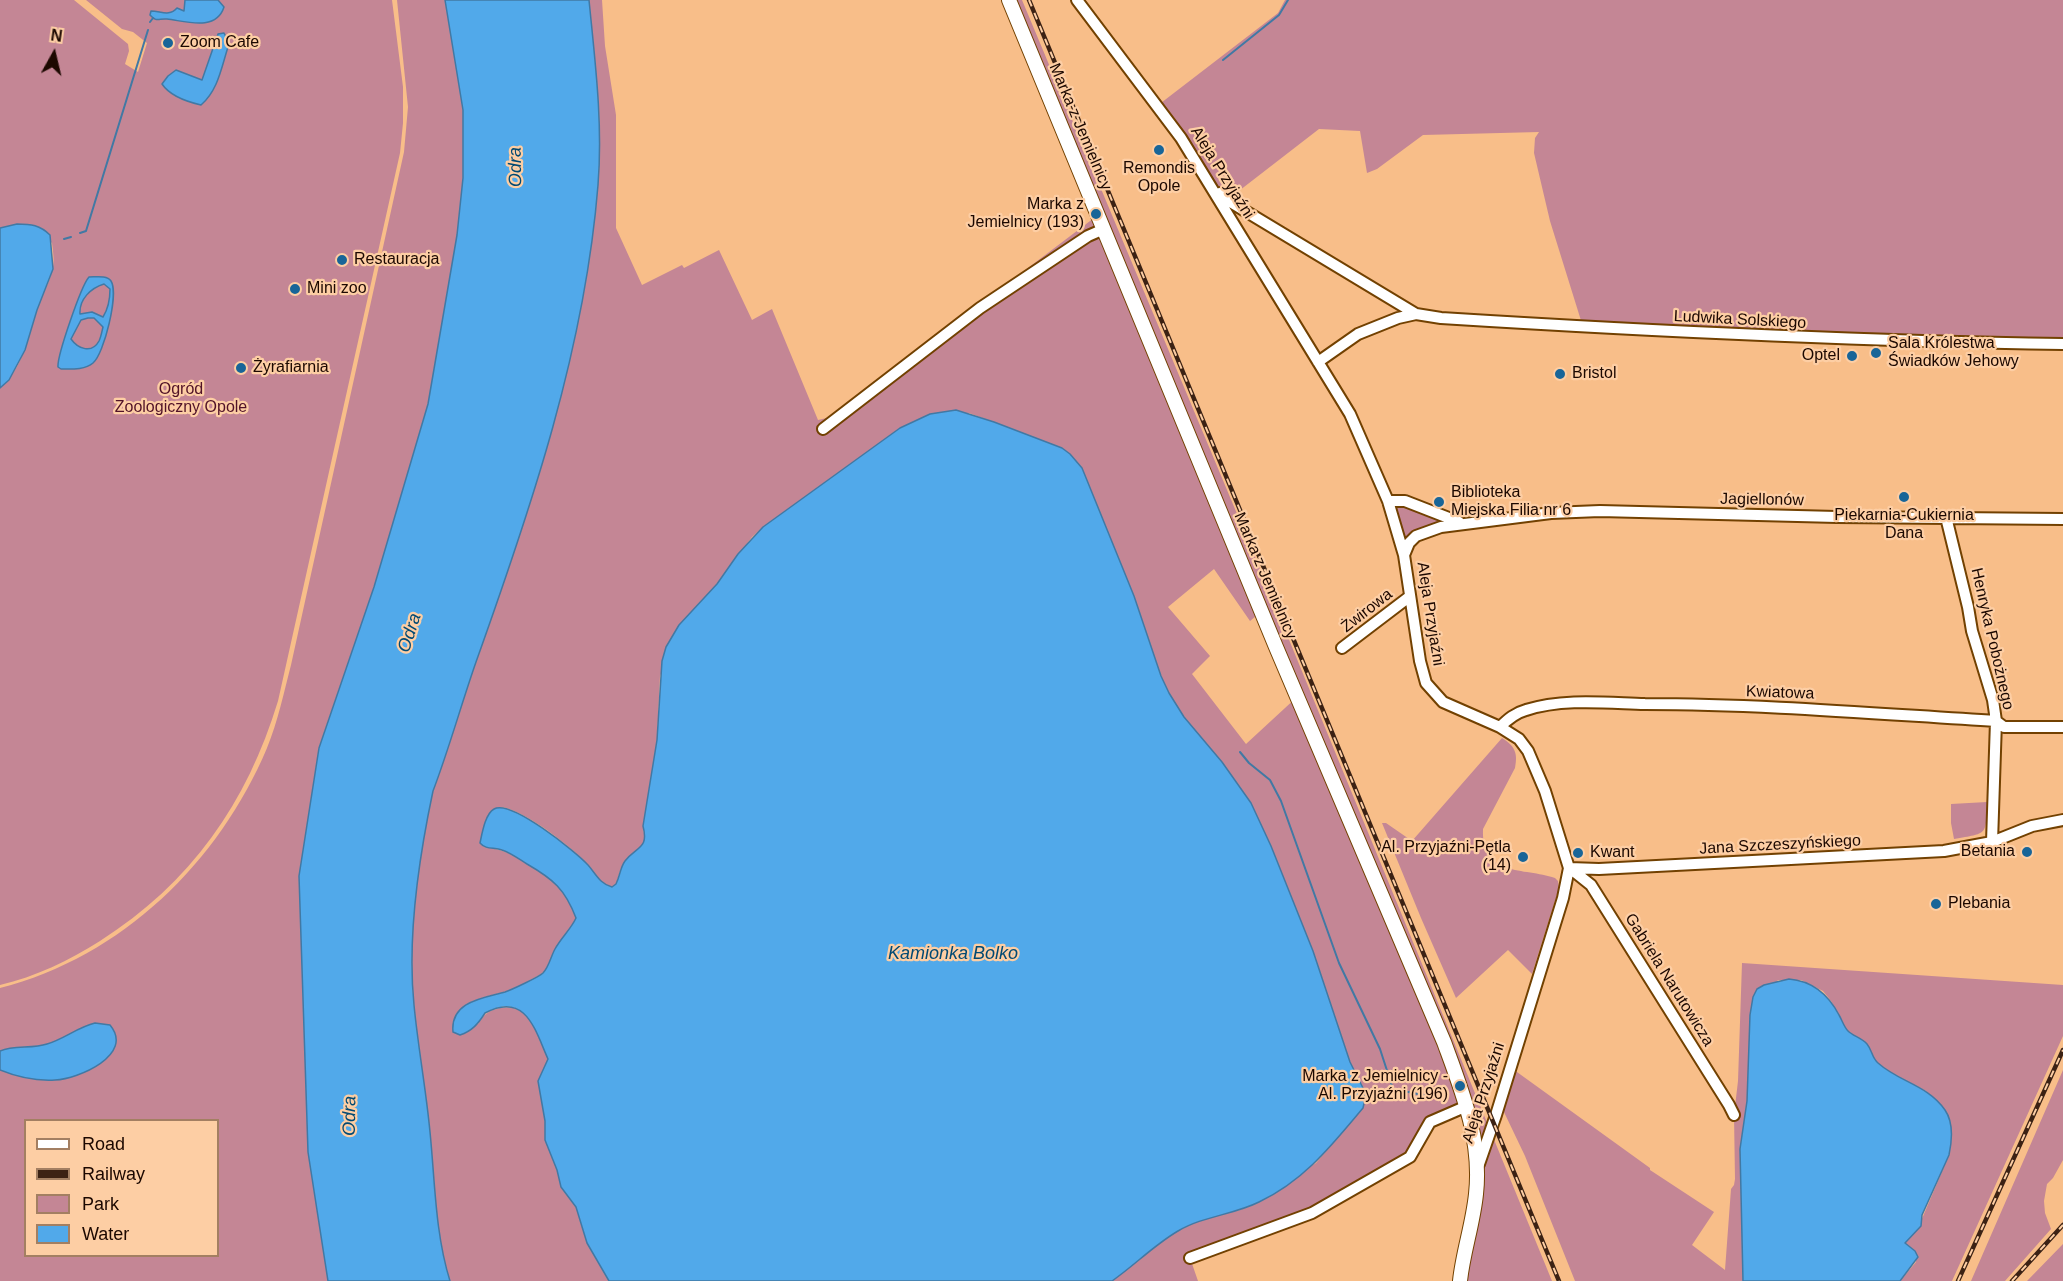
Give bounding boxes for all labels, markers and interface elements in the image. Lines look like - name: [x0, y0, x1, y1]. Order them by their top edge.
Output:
- north arrow: [24, 24, 84, 84]
- text: N: [50, 26, 63, 45]
- place label: Zoom Cafe: [180, 33, 259, 53]
- marker: Zoom Cafe: [161, 36, 175, 50]
- street label: Marka z Jemielnicy: [1045, 61, 1115, 193]
- street label: Aleja Przyjaźni: [1186, 123, 1258, 223]
- marker: Remondis Opole: [1152, 143, 1166, 157]
- water label: Odra: [505, 147, 527, 187]
- place label: Remondis Opole: [1123, 159, 1195, 197]
- place label: Marka z Jemielnicy (193): [968, 195, 1084, 233]
- marker: Marka z Jemielnicy (193): [1089, 207, 1103, 221]
- place label: Restauracja: [354, 250, 439, 270]
- marker: Restauracja: [335, 253, 349, 267]
- place label: Mini zoo: [307, 279, 367, 299]
- marker: Mini zoo: [288, 282, 302, 296]
- street label: Ludwika Solskiego: [1673, 307, 1807, 333]
- place label: Sala Królestwa Świadków Jehowy: [1888, 334, 2019, 372]
- place label: Optel: [1802, 346, 1840, 366]
- marker: Sala Królestwa Świadków Jehowy: [1869, 346, 1883, 360]
- marker: Optel: [1845, 349, 1859, 363]
- place label: Żyrafiarnia: [253, 358, 329, 378]
- marker: Żyrafiarnia: [234, 361, 248, 375]
- place label: Bristol: [1572, 364, 1616, 384]
- marker: Bristol: [1553, 367, 1567, 381]
- park label: Ogród Zoologiczny Opole: [115, 380, 247, 418]
- place label: Biblioteka Miejska Filia nr 6: [1451, 483, 1571, 521]
- street label: Jagiellonów: [1720, 490, 1804, 510]
- marker: Piekarnia-Cukiernia Dana: [1897, 490, 1911, 504]
- marker: Biblioteka Miejska Filia nr 6: [1432, 495, 1446, 509]
- place label: Piekarnia-Cukiernia Dana: [1834, 506, 1974, 544]
- street label: Marka z Jemielnicy: [1230, 510, 1300, 642]
- street label: Aleja Przyjaźni: [1412, 561, 1448, 667]
- street label: Henryka Pobożnego: [1966, 566, 2018, 712]
- street label: Żwirowa: [1338, 585, 1396, 637]
- water label: Odra: [394, 611, 426, 655]
- street label: Kwiatowa: [1745, 682, 1815, 704]
- street label: Jana Szczeszyńskiego: [1699, 831, 1861, 859]
- place label: Al. Przyjaźni-Pętla (14): [1381, 838, 1511, 876]
- place label: Betania: [1961, 842, 2015, 862]
- place label: Kwant: [1590, 843, 1634, 863]
- marker: Betania: [2020, 845, 2034, 859]
- marker: Kwant: [1571, 846, 1585, 860]
- marker: Al. Przyjaźni-Pętla (14): [1516, 850, 1530, 864]
- place label: Plebania: [1948, 894, 2010, 914]
- marker: Plebania: [1929, 897, 1943, 911]
- street label: Gabriela Narutowicza: [1620, 910, 1718, 1050]
- water label: Kamionka Bolko: [888, 943, 1018, 965]
- street label: Aleja Przyjaźni: [1459, 1040, 1509, 1146]
- place label: Marka z Jemielnicy - Al. Przyjaźni (196): [1302, 1067, 1448, 1105]
- marker: Marka z Jemielnicy - Al. Przyjaźni (196): [1453, 1079, 1467, 1093]
- water label: Odra: [339, 1096, 361, 1136]
- legend: [24, 1119, 219, 1257]
- text: Road: [82, 1134, 125, 1154]
- text: Railway: [82, 1164, 145, 1184]
- text: Park: [82, 1194, 119, 1214]
- text: Water: [82, 1224, 129, 1244]

